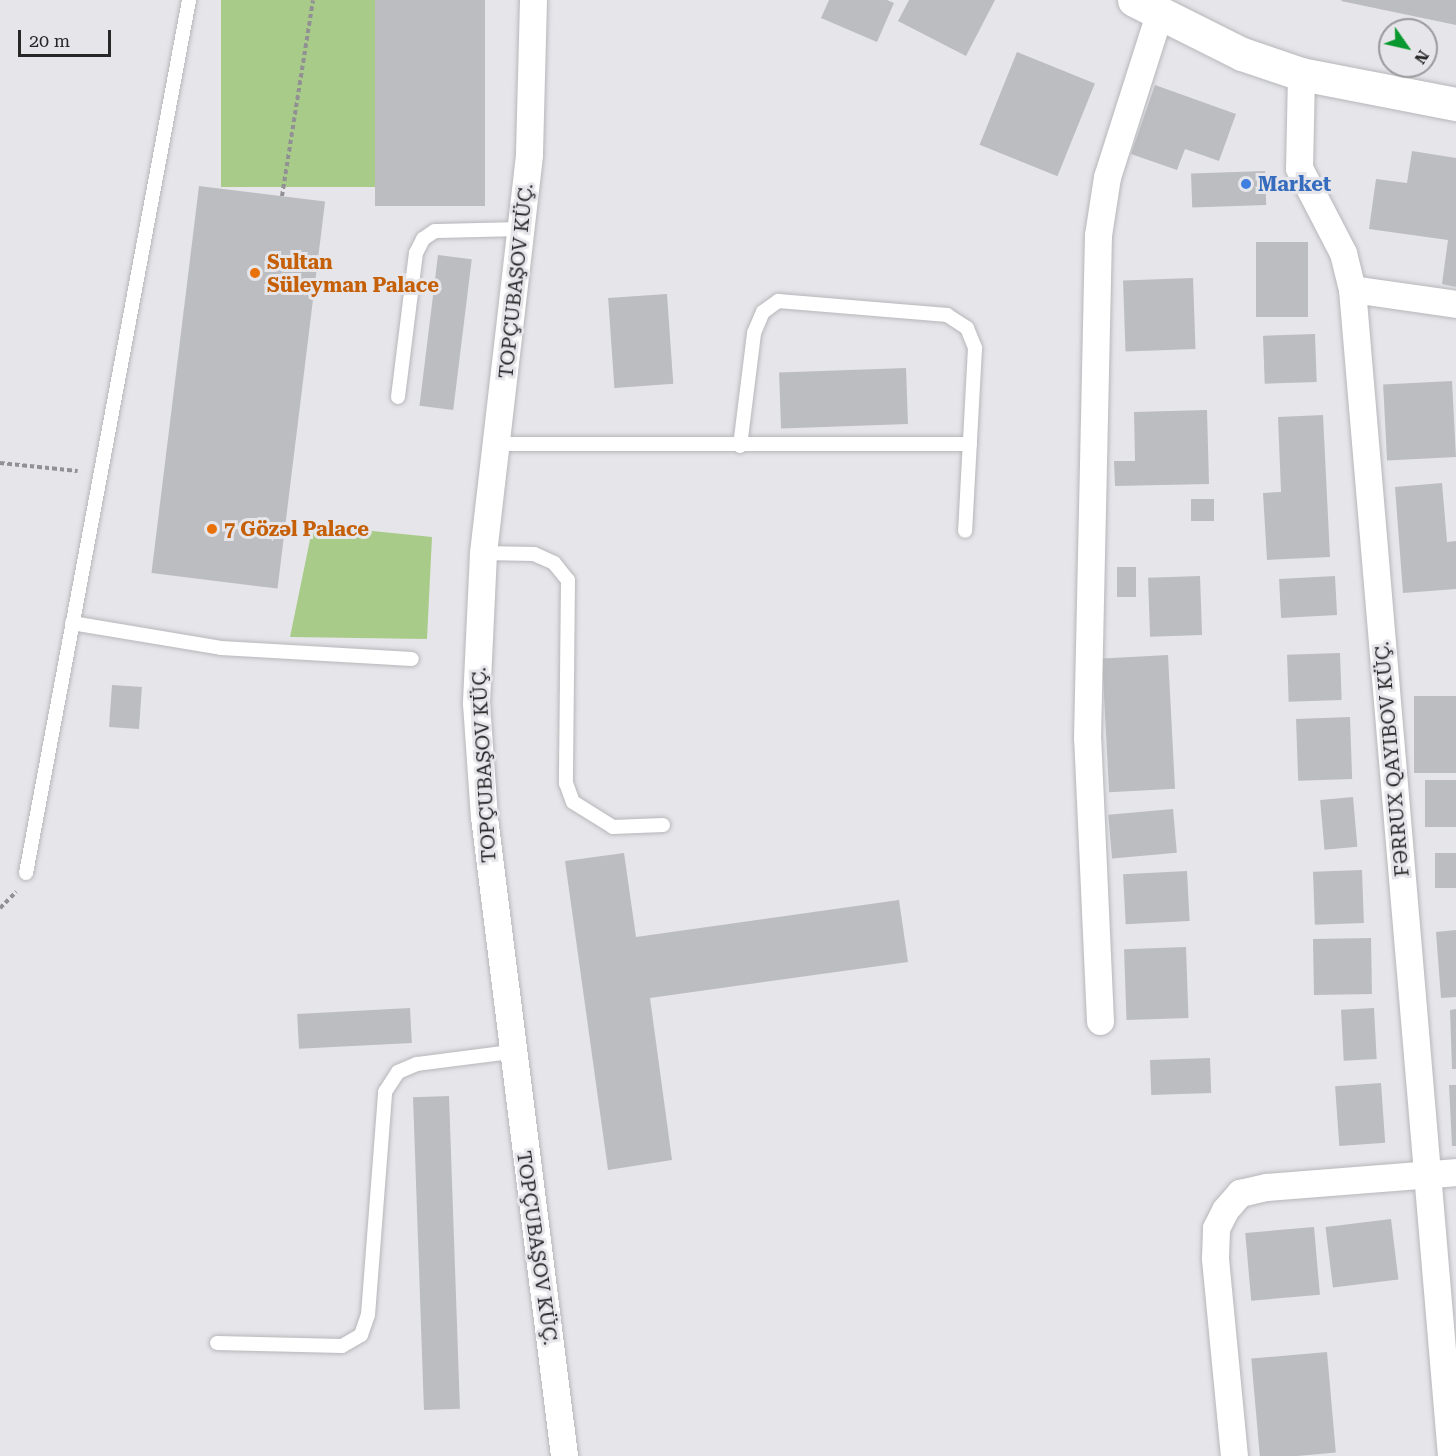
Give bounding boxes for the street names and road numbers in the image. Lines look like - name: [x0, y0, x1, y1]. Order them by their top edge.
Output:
- street label: TOPÇUBAŞOV KÜÇ.: [494, 182, 538, 380]
- street label: FƏRRUX QAYIBOV KÜÇ.: [1370, 640, 1414, 878]
- street label: TOPÇUBAŞOV KÜÇ.: [467, 666, 501, 864]
- street label: TOPÇUBAŞOV KÜÇ.: [511, 1149, 563, 1347]

